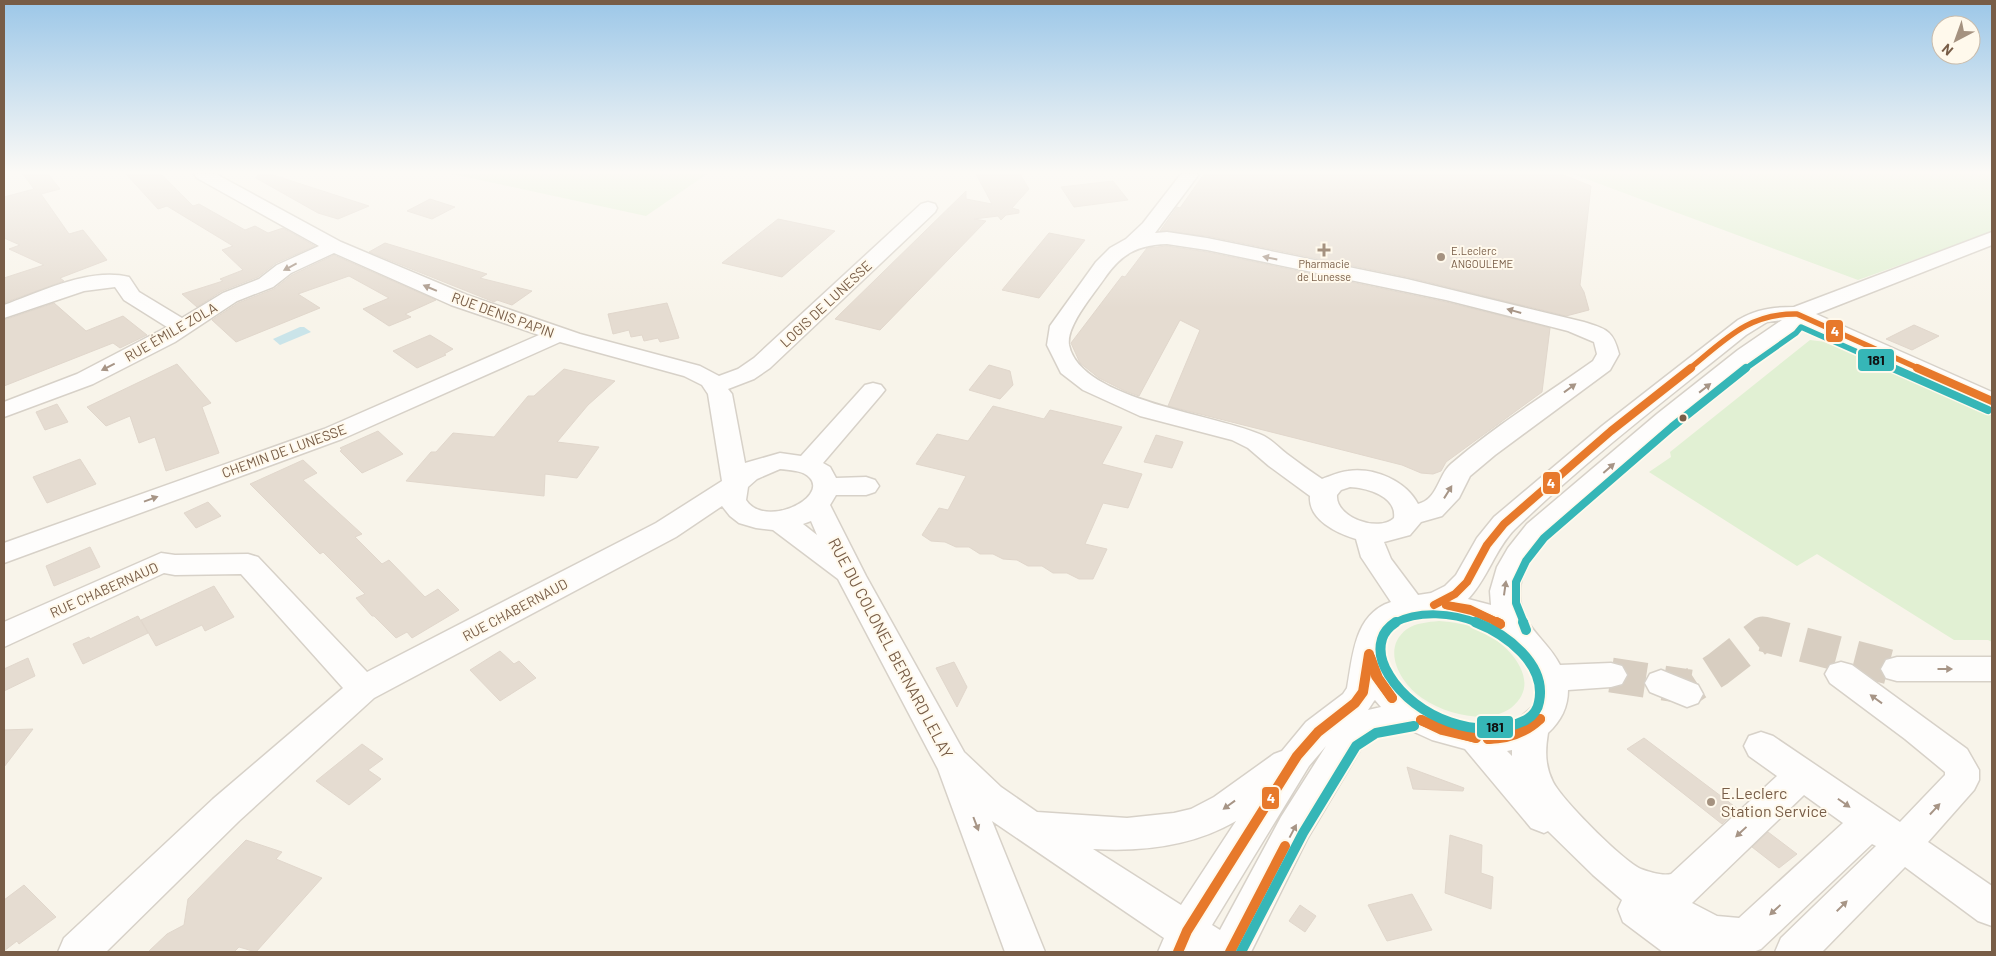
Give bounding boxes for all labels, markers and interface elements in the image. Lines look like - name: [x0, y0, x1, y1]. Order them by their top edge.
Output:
- north arrow: [1931, 15, 1981, 65]
- text: N: [1938, 41, 1956, 60]
- marker: Pharmacie de Lunesse: [1318, 244, 1330, 256]
- place label: E.Leclerc ANGOULEME: [1451, 244, 1514, 270]
- marker: E.Leclerc ANGOULEME: [1435, 251, 1447, 263]
- one-way arrow: [1261, 253, 1277, 261]
- street label: LOGIS DE LUNESSE: [776, 257, 875, 351]
- place label: Pharmacie de Lunesse: [1297, 257, 1351, 283]
- one-way arrow: [282, 263, 297, 271]
- one-way arrow: [423, 284, 438, 291]
- street label: RUE DENIS PAPIN: [450, 288, 557, 341]
- street label: RUE ÉMILE ZOLA: [122, 298, 220, 365]
- one-way arrow: [1506, 307, 1521, 315]
- line badge: 4: [1825, 319, 1844, 343]
- text: 4: [1831, 322, 1839, 339]
- line badge: 181: [1857, 348, 1895, 372]
- text: 181: [1867, 351, 1885, 368]
- one-way arrow: [101, 363, 116, 371]
- one-way arrow: [1563, 383, 1577, 393]
- one-way arrow: [1698, 383, 1711, 394]
- unlabelled marker: [1678, 413, 1688, 423]
- street label: CHEMIN DE LUNESSE: [219, 420, 349, 481]
- one-way arrow: [1603, 462, 1616, 473]
- line badge: 4: [1542, 471, 1561, 495]
- text: 4: [1547, 474, 1555, 491]
- one-way arrow: [1444, 486, 1453, 499]
- one-way arrow: [144, 495, 159, 503]
- street label: RUE DU COLONEL BERNARD LELAY: [825, 534, 958, 761]
- street label: RUE CHABERNAUD: [47, 558, 161, 621]
- street label: RUE CHABERNAUD: [459, 575, 570, 644]
- one-way arrow: [1502, 579, 1510, 595]
- one-way arrow: [1937, 665, 1953, 673]
- one-way arrow: [1869, 694, 1883, 704]
- line badge: 181: [1476, 715, 1514, 739]
- text: 181: [1486, 718, 1504, 735]
- place label: E.Leclerc Station Service: [1721, 783, 1827, 820]
- line badge: 4: [1261, 786, 1280, 810]
- text: 4: [1267, 789, 1275, 806]
- marker: E.Leclerc Station Service: [1705, 796, 1717, 808]
- one-way arrow: [1837, 798, 1851, 808]
- one-way arrow: [1222, 800, 1236, 810]
- one-way arrow: [1930, 803, 1941, 816]
- one-way arrow: [972, 817, 980, 831]
- one-way arrow: [1289, 824, 1297, 839]
- one-way arrow: [1735, 826, 1747, 838]
- one-way arrow: [1835, 900, 1847, 912]
- one-way arrow: [1768, 905, 1781, 916]

